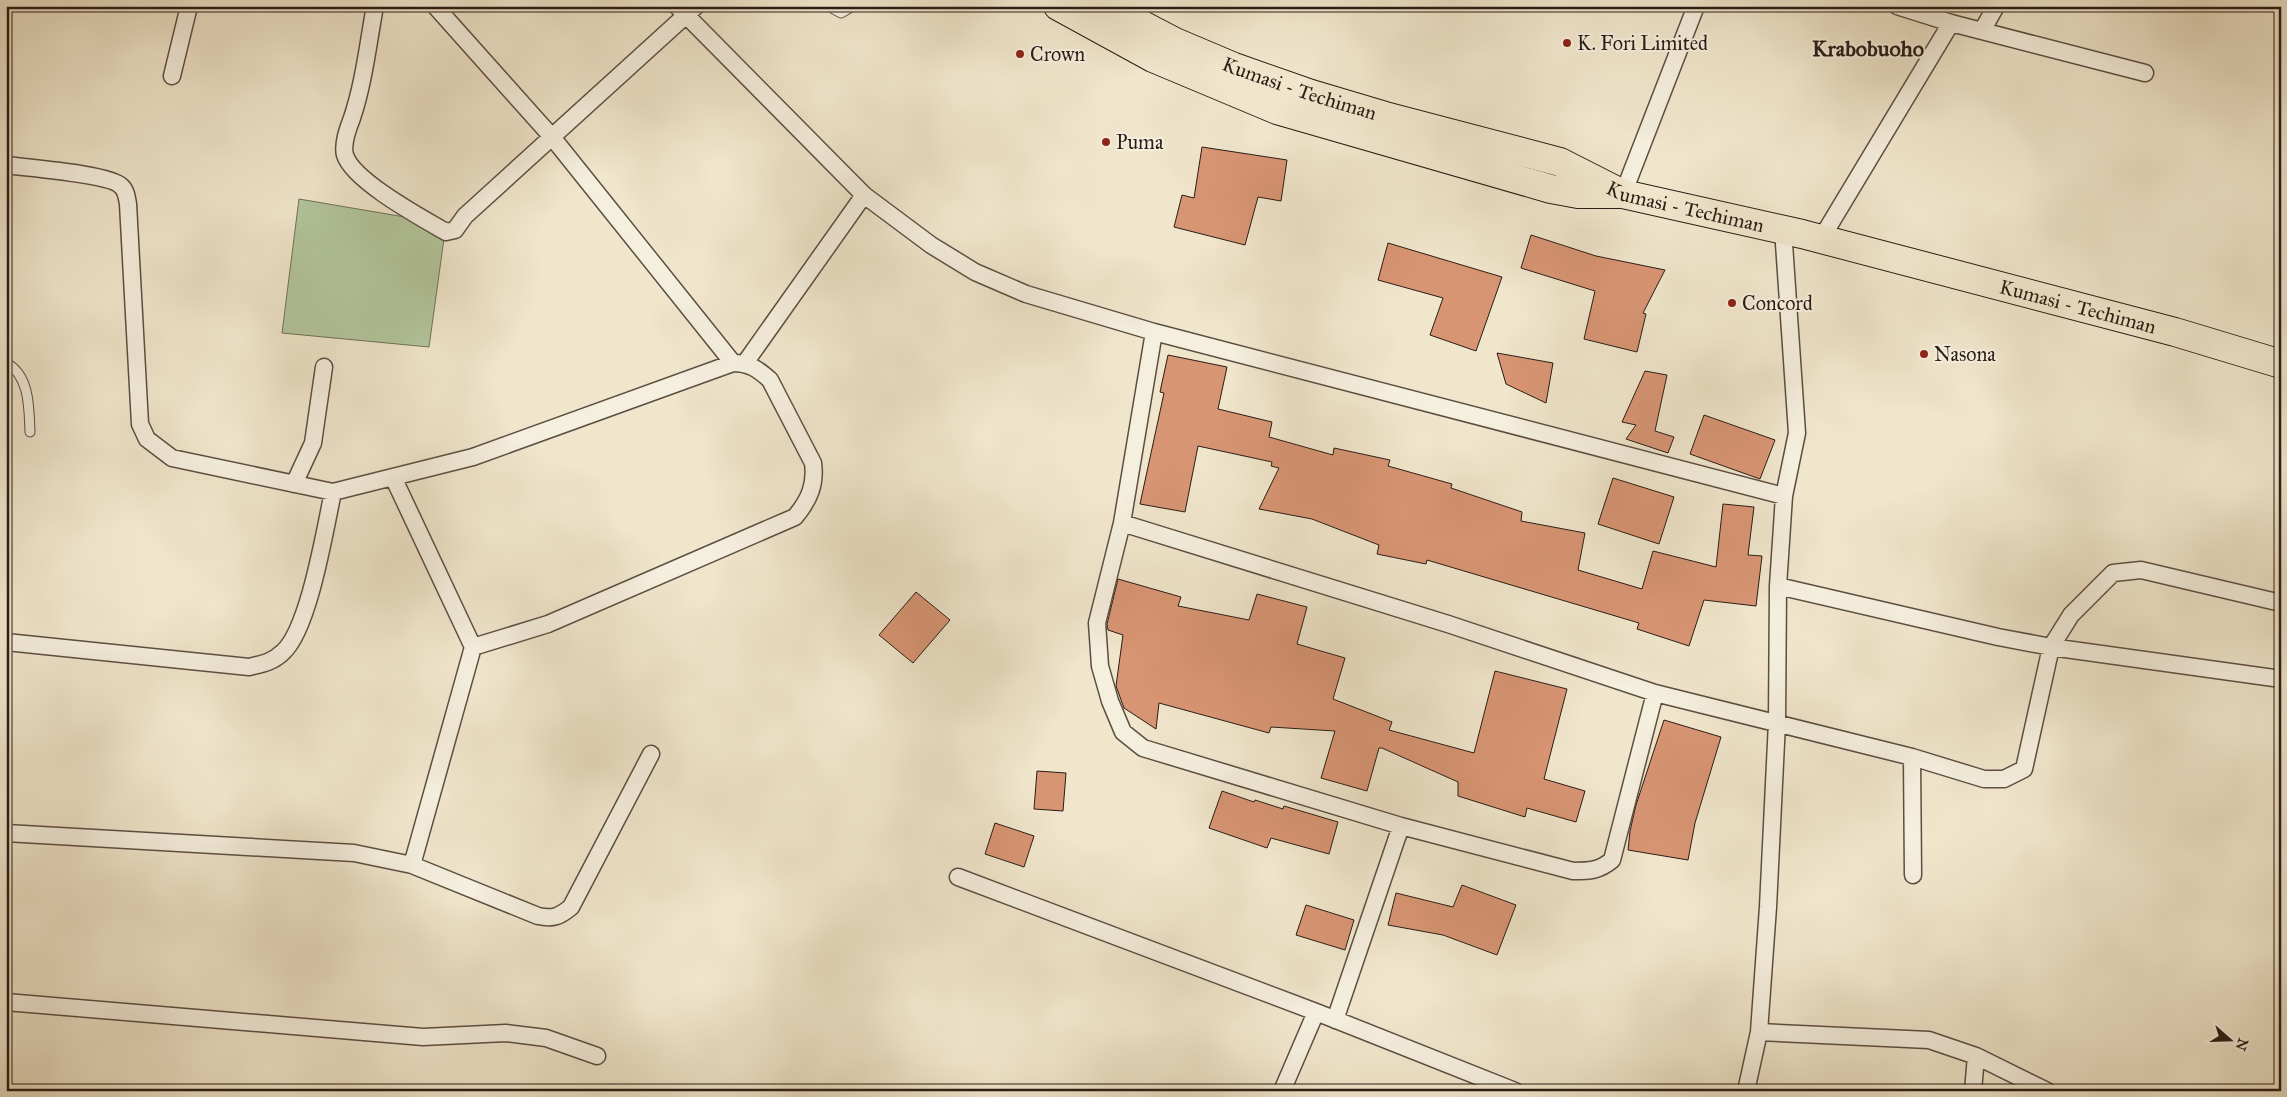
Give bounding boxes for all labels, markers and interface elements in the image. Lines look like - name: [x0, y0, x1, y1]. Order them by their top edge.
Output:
- place label: K. Fori Limited: [1577, 31, 1708, 55]
- district label: Krabobuoho: [1812, 35, 1924, 62]
- marker: K. Fori Limited: [1561, 37, 1573, 49]
- place label: Crown: [1030, 42, 1085, 66]
- marker: Crown: [1014, 48, 1026, 60]
- street label: Kumasi - Techiman: [1219, 51, 1380, 125]
- place label: Puma: [1116, 130, 1164, 154]
- marker: Puma: [1100, 136, 1112, 148]
- street label: Kumasi - Techiman: [1603, 176, 1767, 237]
- street label: Kumasi - Techiman: [1997, 274, 2159, 339]
- place label: Concord: [1742, 291, 1813, 315]
- marker: Concord: [1726, 297, 1738, 309]
- place label: Nasona: [1934, 342, 1996, 366]
- marker: Nasona: [1918, 348, 1930, 360]
- north arrow: [2204, 1014, 2254, 1064]
- text: N: [2232, 1036, 2252, 1053]

